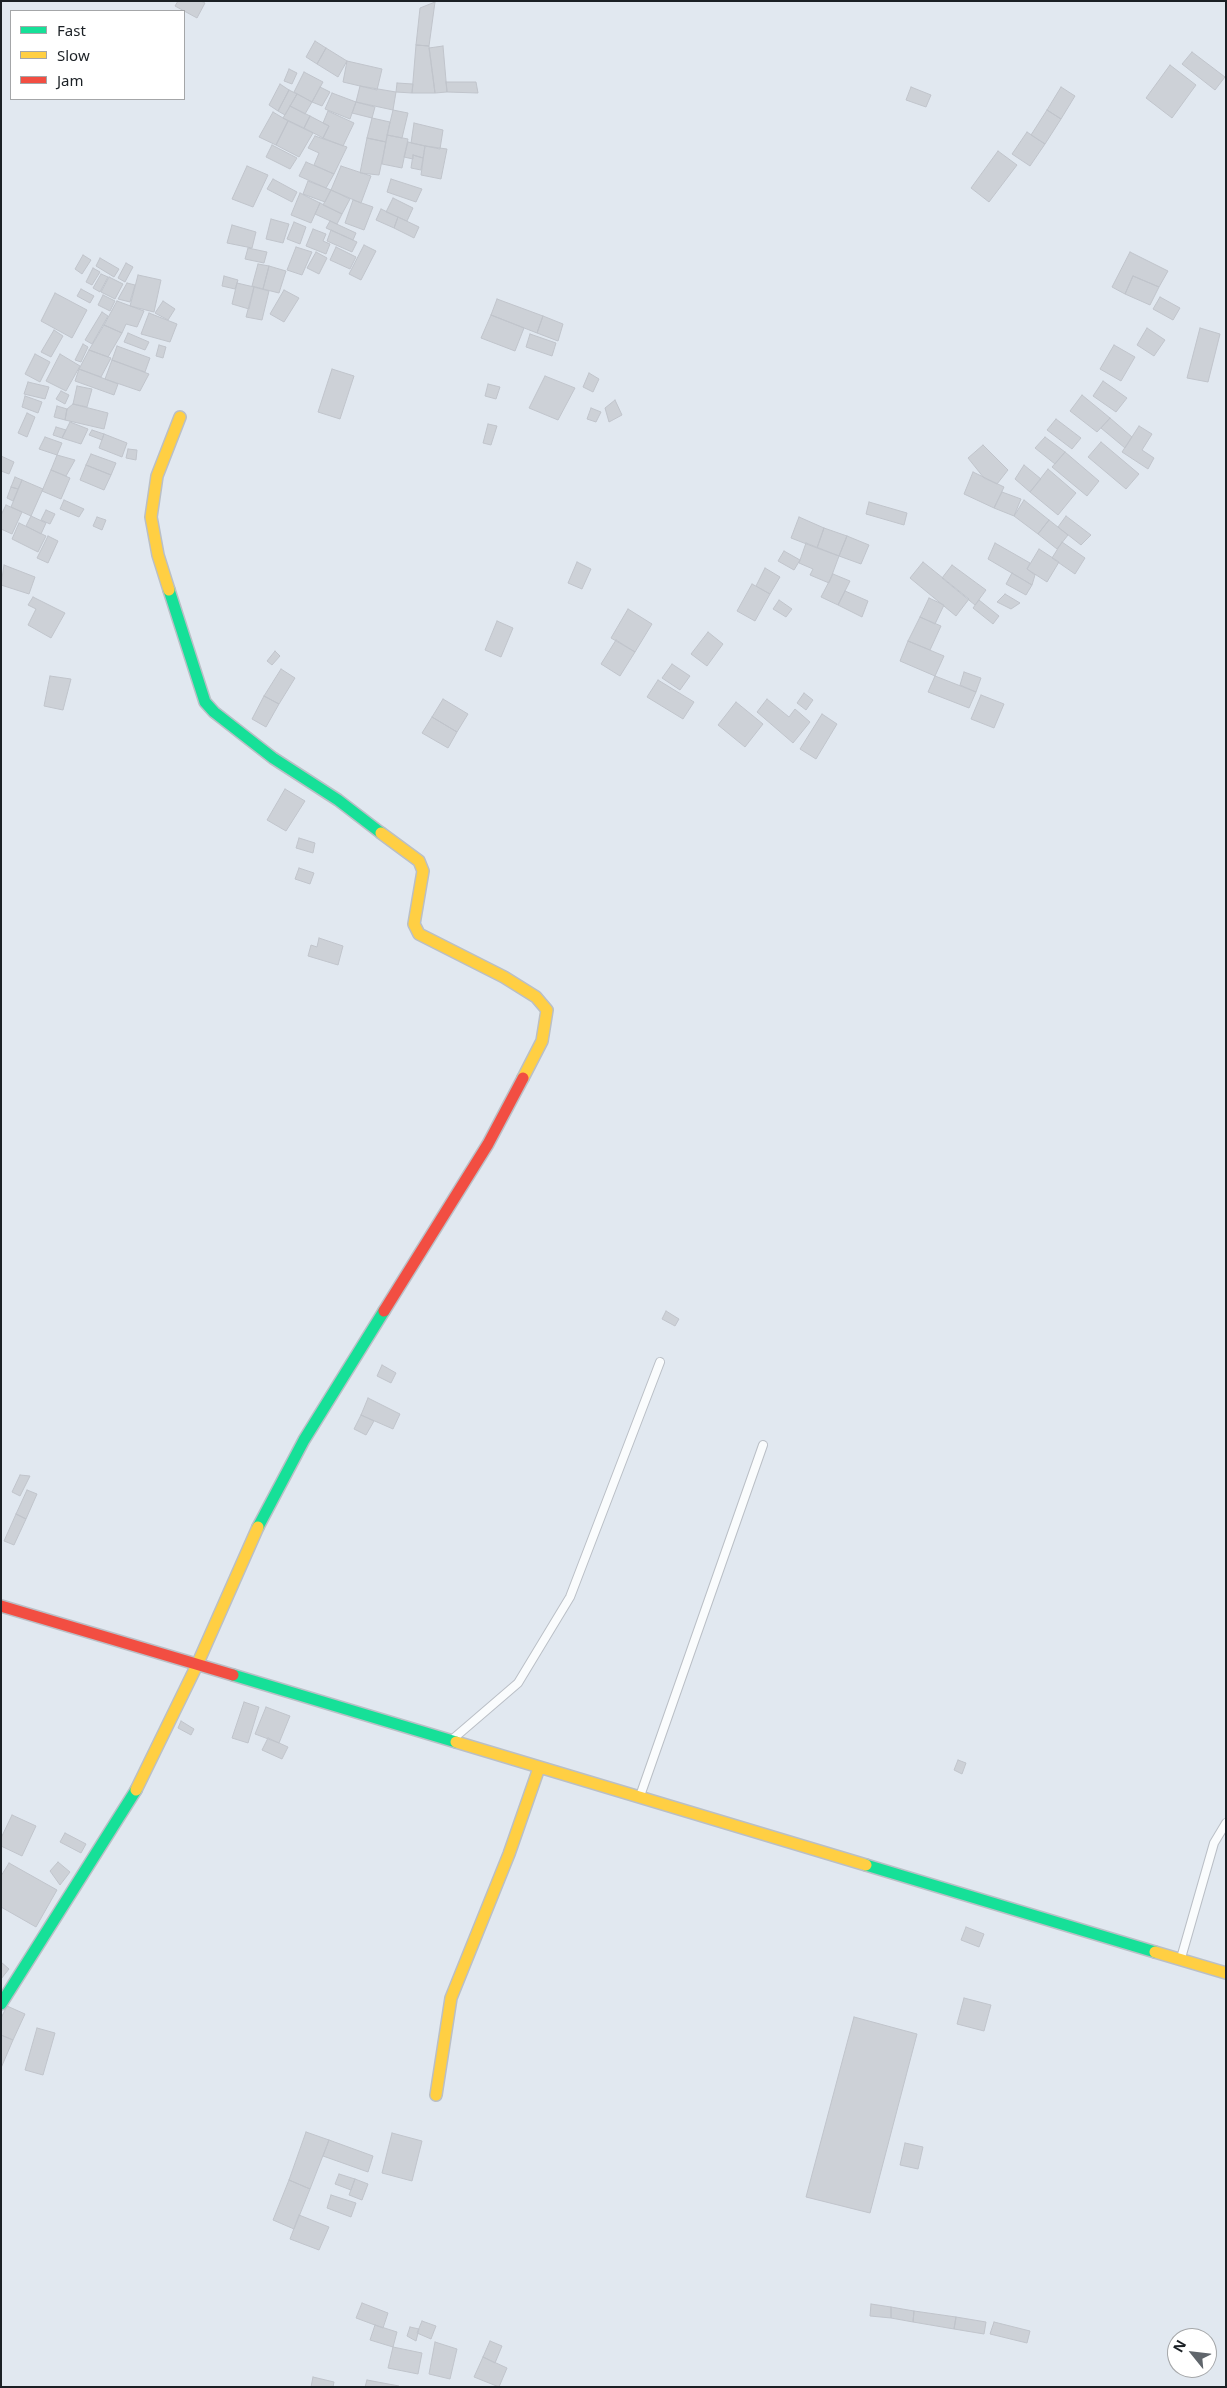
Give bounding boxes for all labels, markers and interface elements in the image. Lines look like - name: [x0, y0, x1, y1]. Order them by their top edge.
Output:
- legend: [10, 10, 185, 100]
- text: Fast: [57, 20, 86, 40]
- text: Slow: [57, 45, 90, 65]
- text: Jam: [57, 70, 84, 90]
- north arrow: [1167, 2328, 1217, 2378]
- text: N: [1168, 2336, 1190, 2356]

